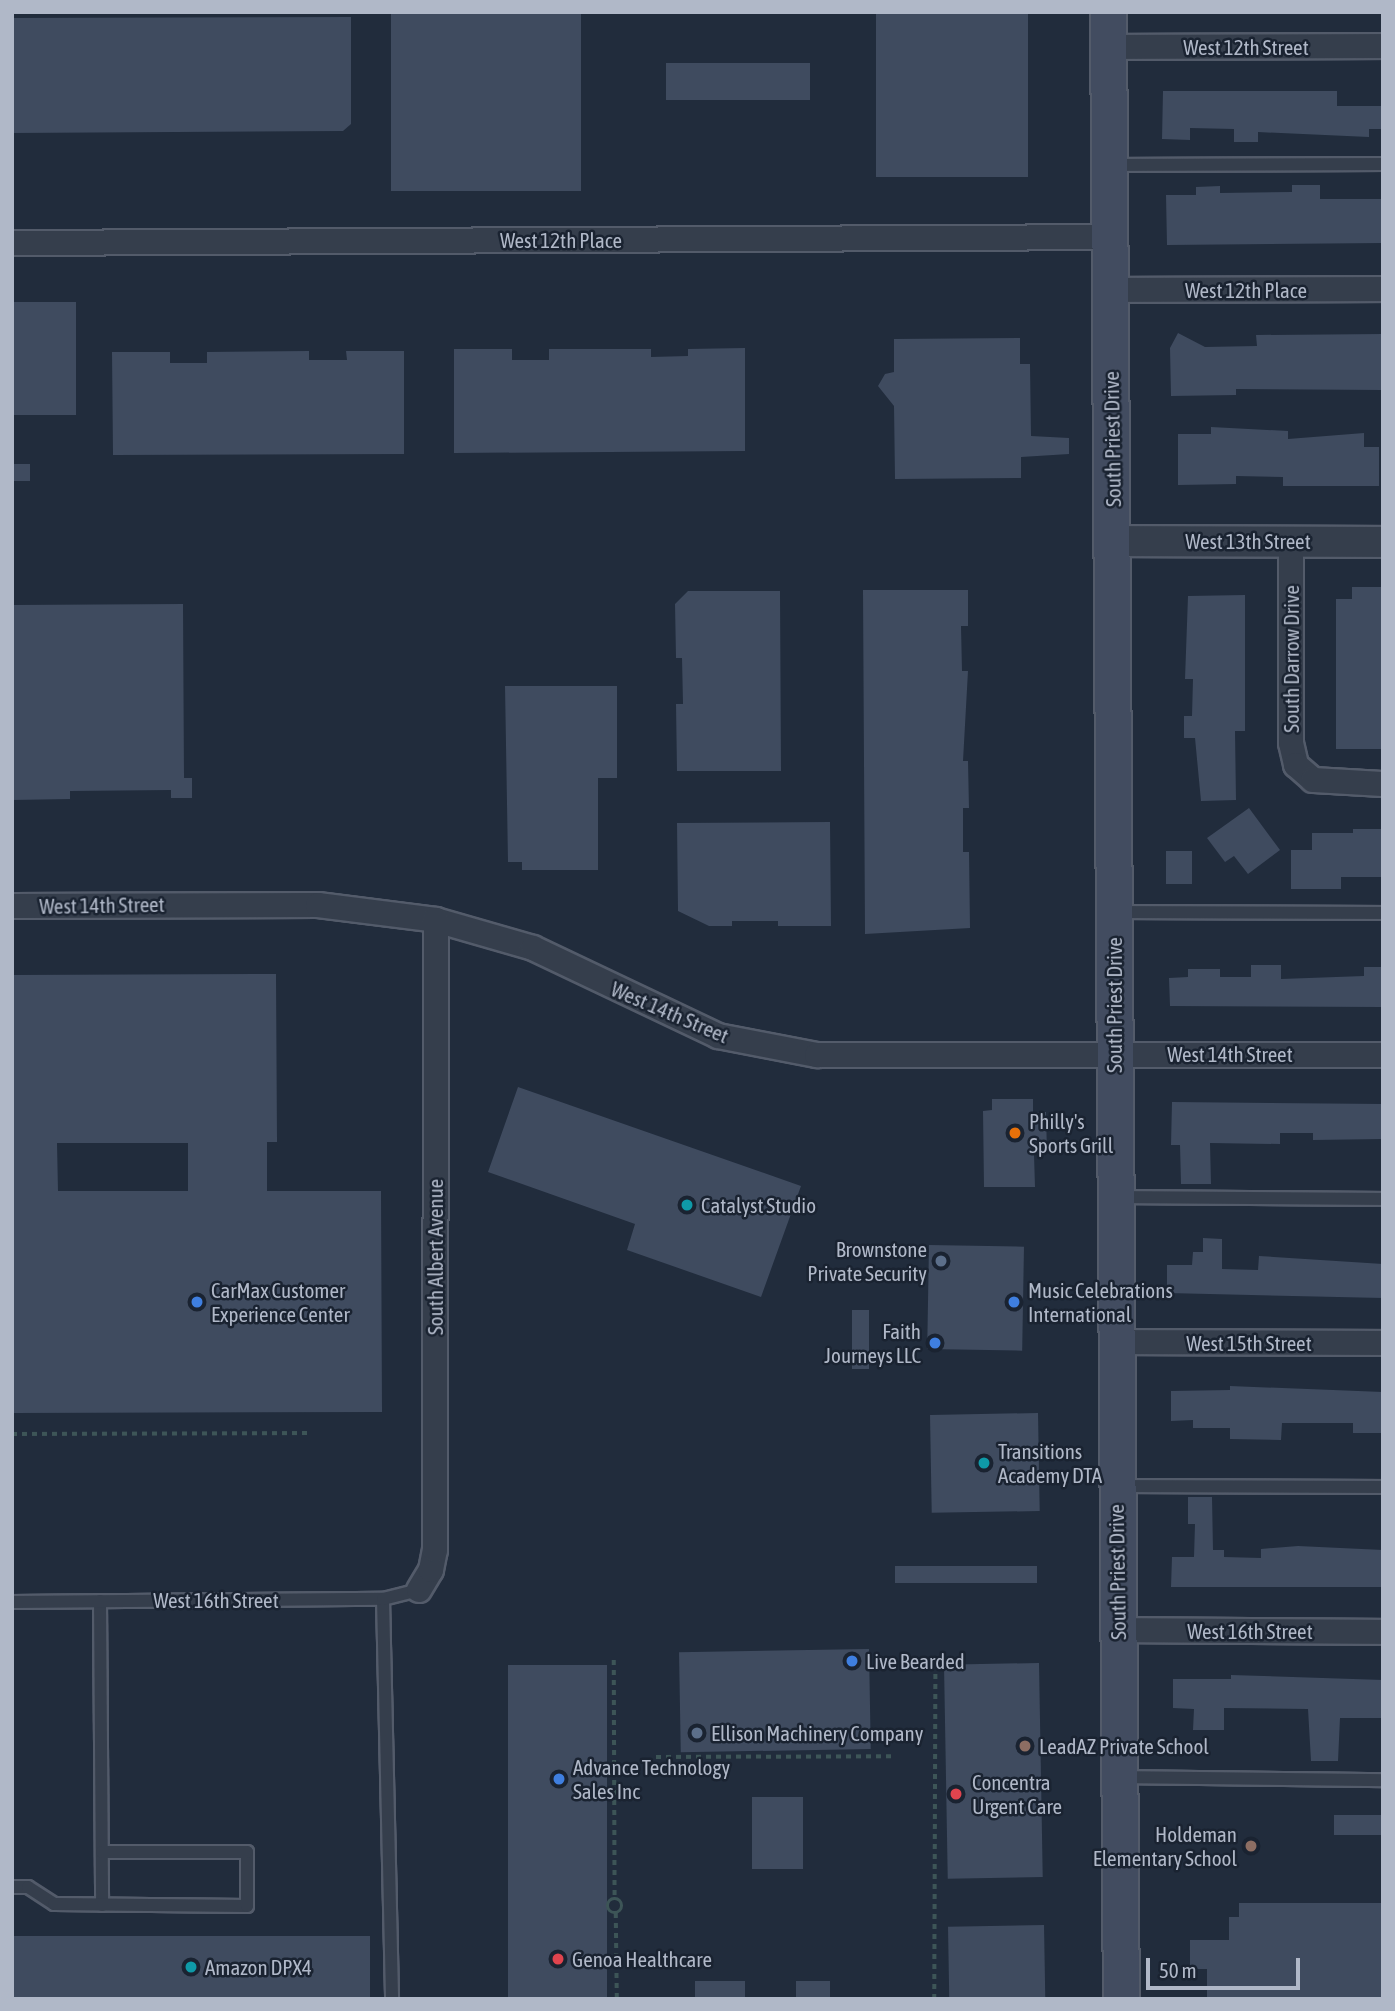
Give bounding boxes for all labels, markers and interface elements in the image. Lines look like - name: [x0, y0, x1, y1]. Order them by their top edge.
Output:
- street label: West 12th Street: [1183, 34, 1309, 60]
- street label: West 12th Place: [500, 227, 622, 253]
- street label: West 12th Place: [1185, 277, 1307, 303]
- street label: South Priest Drive: [1098, 371, 1126, 507]
- street label: West 13th Street: [1185, 528, 1311, 554]
- street label: South Darrow Drive: [1278, 585, 1304, 733]
- street label: West 14th Street: [39, 891, 165, 919]
- street label: South Priest Drive: [1101, 937, 1127, 1073]
- street label: West 14th Street: [607, 976, 733, 1048]
- street label: West 14th Street: [1167, 1041, 1293, 1067]
- place label: Philly's Sports Grill: [1029, 1108, 1113, 1158]
- marker: Philly's Sports Grill: [1007, 1125, 1023, 1141]
- street label: South Albert Avenue: [422, 1179, 448, 1335]
- place label: Catalyst Studio: [701, 1192, 816, 1218]
- marker: Catalyst Studio: [679, 1197, 695, 1213]
- place label: Brownstone Private Security: [807, 1236, 927, 1286]
- marker: Brownstone Private Security: [933, 1253, 949, 1269]
- place label: CarMax Customer Experience Center: [211, 1277, 350, 1327]
- place label: Music Celebrations International: [1028, 1277, 1173, 1327]
- marker: CarMax Customer Experience Center: [189, 1294, 205, 1310]
- marker: Music Celebrations International: [1006, 1294, 1022, 1310]
- place label: Faith Journeys LLC: [824, 1318, 921, 1368]
- street label: West 15th Street: [1186, 1330, 1312, 1356]
- marker: Faith Journeys LLC: [927, 1335, 943, 1351]
- place label: Transitions Academy DTA: [998, 1438, 1102, 1488]
- marker: Transitions Academy DTA: [976, 1455, 992, 1471]
- street label: South Priest Drive: [1103, 1504, 1131, 1640]
- street label: West 16th Street: [153, 1587, 279, 1613]
- street label: West 16th Street: [1187, 1618, 1313, 1644]
- place label: Live Bearded: [866, 1648, 965, 1674]
- marker: Live Bearded: [844, 1653, 860, 1669]
- place label: Ellison Machinery Company: [711, 1720, 923, 1746]
- marker: Ellison Machinery Company: [689, 1725, 705, 1741]
- place label: LeadAZ Private School: [1039, 1733, 1209, 1759]
- marker: LeadAZ Private School: [1017, 1738, 1033, 1754]
- place label: Advance Technology Sales Inc: [573, 1754, 730, 1804]
- place label: Concentra Urgent Care: [972, 1769, 1062, 1819]
- marker: Advance Technology Sales Inc: [551, 1771, 567, 1787]
- marker: Concentra Urgent Care: [946, 1784, 966, 1804]
- place label: Holdeman Elementary School: [1093, 1821, 1237, 1871]
- marker: Holdeman Elementary School: [1243, 1838, 1259, 1854]
- scale bar: [1150, 1944, 1304, 1988]
- place label: Genoa Healthcare: [572, 1946, 712, 1972]
- marker: Genoa Healthcare: [550, 1951, 566, 1967]
- place label: Amazon DPX4: [205, 1954, 312, 1980]
- text: 50 m: [1159, 1958, 1197, 1982]
- marker: Amazon DPX4: [183, 1959, 199, 1975]

